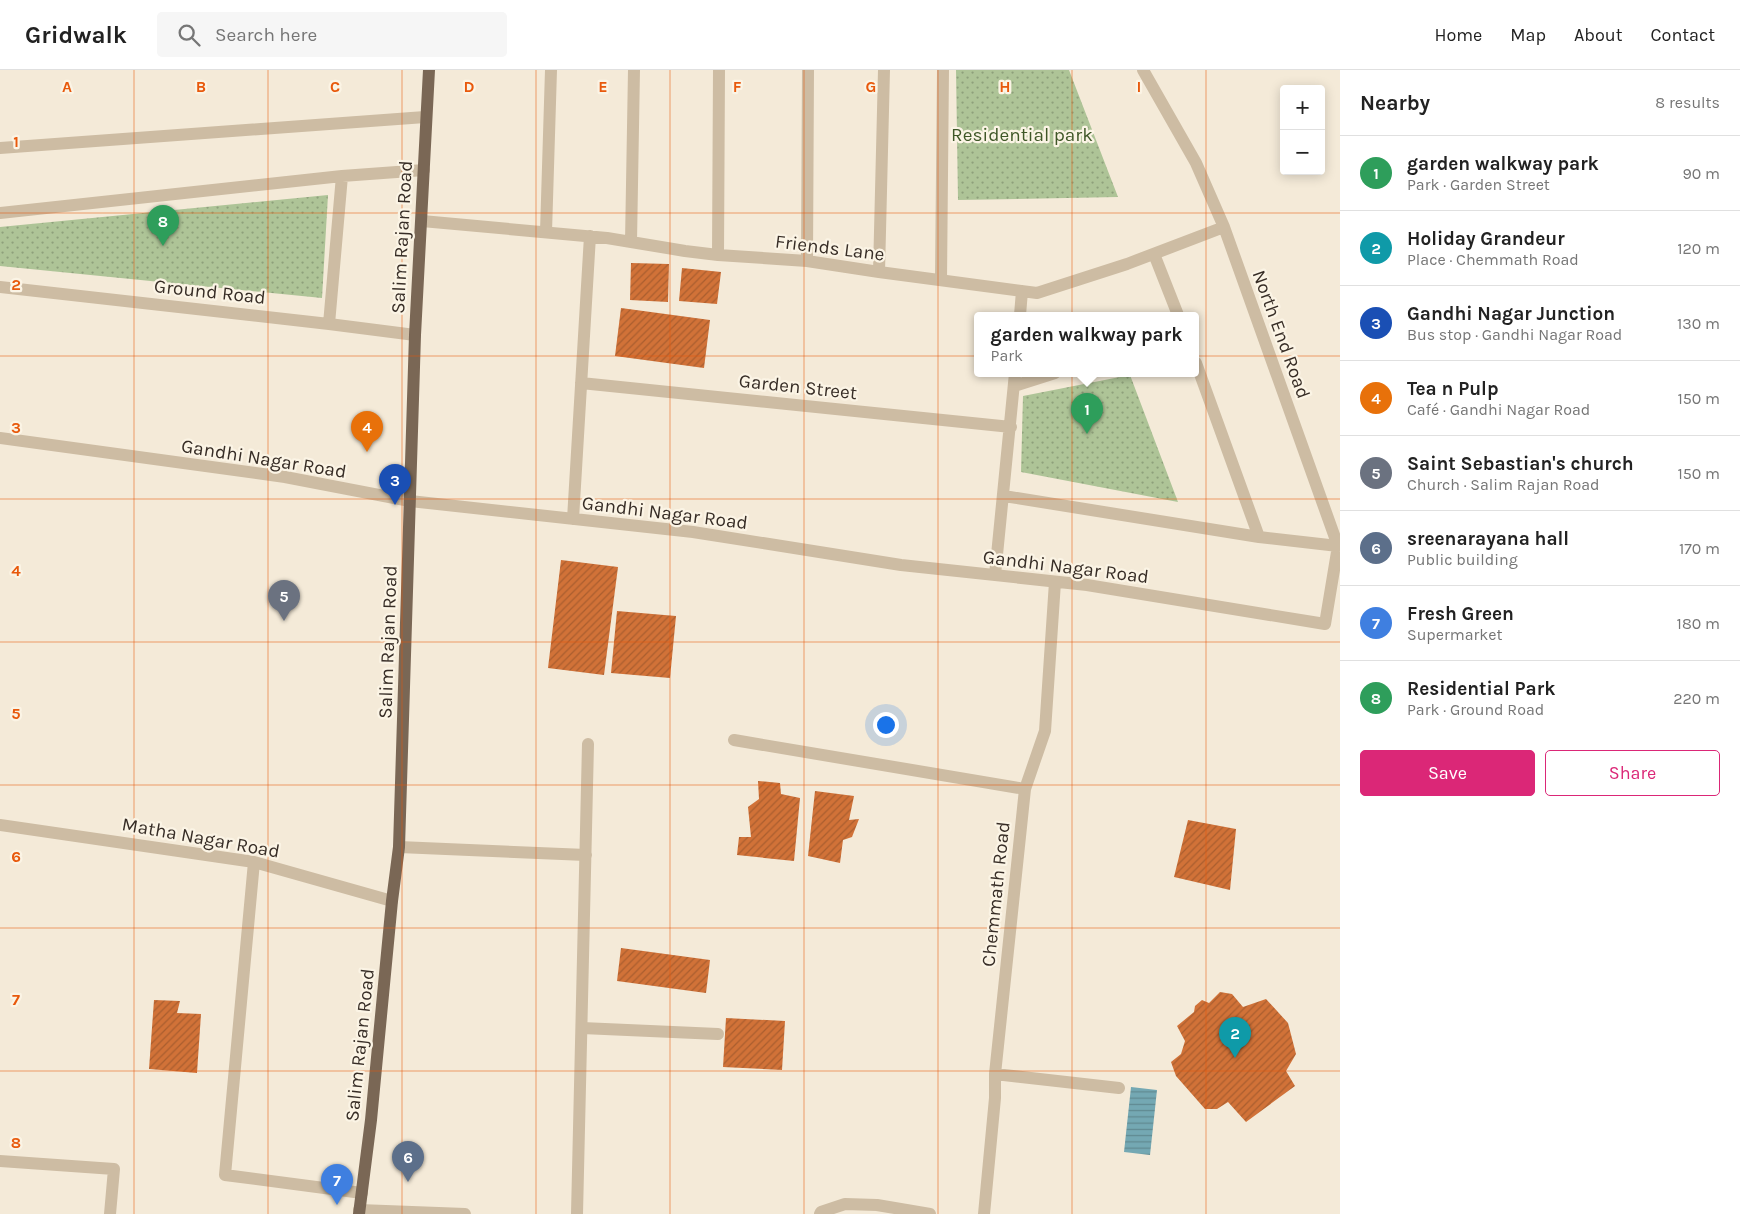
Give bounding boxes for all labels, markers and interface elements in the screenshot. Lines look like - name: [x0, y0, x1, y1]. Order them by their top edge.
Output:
- search box: [157, 12, 507, 57]
- text: Gridwalk: [25, 21, 127, 49]
- icon: search: [175, 21, 203, 49]
- text: Search here: [215, 24, 317, 46]
- text: Home: [1434, 24, 1482, 46]
- text: Map: [1510, 24, 1546, 46]
- text: About: [1574, 24, 1623, 46]
- text: Contact: [1651, 24, 1715, 46]
- text: A: [62, 77, 72, 96]
- text: B: [196, 77, 206, 96]
- text: C: [330, 77, 340, 96]
- text: D: [464, 77, 475, 96]
- text: E: [598, 77, 608, 96]
- text: F: [733, 77, 742, 96]
- text: G: [866, 77, 876, 96]
- text: H: [999, 77, 1011, 96]
- text: I: [1137, 77, 1141, 96]
- map controls: [1280, 85, 1325, 175]
- button: +: [1280, 85, 1325, 130]
- text: Nearby: [1360, 91, 1430, 115]
- text: 8 results: [1655, 93, 1720, 112]
- park label: Residential park: [951, 124, 1093, 146]
- button: −: [1280, 130, 1325, 175]
- text: 1: [13, 132, 19, 151]
- text: garden walkway park: [1407, 153, 1599, 175]
- street label: Salim Rajan Road: [387, 160, 417, 314]
- text: 1: [1373, 164, 1379, 183]
- text: 90 m: [1682, 164, 1720, 183]
- text: Park · Garden Street: [1407, 175, 1550, 194]
- pin: 8: [147, 205, 179, 246]
- text: Holiday Grandeur: [1407, 228, 1565, 250]
- street label: Friends Lane: [774, 230, 886, 266]
- text: 2: [1371, 239, 1381, 258]
- text: 120 m: [1677, 239, 1720, 258]
- text: Place · Chemmath Road: [1407, 250, 1579, 269]
- street label: North End Road: [1248, 267, 1314, 402]
- text: 2: [11, 275, 21, 294]
- street label: Ground Road: [153, 275, 267, 309]
- text: Gandhi Nagar Junction: [1407, 303, 1615, 325]
- popup: [974, 312, 1199, 377]
- text: 3: [1371, 314, 1381, 333]
- text: 130 m: [1677, 314, 1720, 333]
- text: garden walkway park: [991, 324, 1182, 346]
- text: Bus stop · Gandhi Nagar Road: [1407, 325, 1622, 344]
- text: Park: [991, 346, 1023, 365]
- street label: Garden Street: [738, 370, 858, 404]
- text: Tea n Pulp: [1407, 378, 1498, 400]
- text: 4: [1371, 389, 1381, 408]
- text: 150 m: [1677, 389, 1720, 408]
- pin: 1: [1071, 393, 1103, 434]
- text: Café · Gandhi Nagar Road: [1407, 400, 1590, 419]
- pin: 4: [351, 411, 383, 452]
- text: 3: [11, 418, 21, 437]
- street label: Gandhi Nagar Road: [180, 435, 348, 483]
- text: Saint Sebastian's church: [1407, 453, 1634, 475]
- pin: 3: [379, 464, 411, 505]
- text: 5: [1371, 464, 1381, 483]
- text: 150 m: [1677, 464, 1720, 483]
- text: Church · Salim Rajan Road: [1407, 475, 1600, 494]
- street label: Gandhi Nagar Road: [581, 492, 749, 534]
- text: sreenarayana hall: [1407, 528, 1569, 550]
- text: 6: [1371, 539, 1381, 558]
- text: 170 m: [1679, 539, 1720, 558]
- street label: Gandhi Nagar Road: [982, 546, 1150, 588]
- text: Public building: [1407, 550, 1518, 569]
- text: 4: [11, 561, 21, 580]
- street label: Salim Rajan Road: [374, 565, 402, 719]
- pin: 5: [268, 580, 300, 621]
- text: Fresh Green: [1407, 603, 1514, 625]
- text: 7: [1372, 614, 1380, 633]
- text: 180 m: [1677, 614, 1720, 633]
- text: Supermarket: [1407, 625, 1503, 644]
- text: Residential Park: [1407, 678, 1555, 700]
- text: 8: [1371, 689, 1381, 708]
- text: 220 m: [1673, 689, 1720, 708]
- text: Park · Ground Road: [1407, 700, 1544, 719]
- text: 5: [11, 704, 21, 723]
- your location: [873, 712, 899, 738]
- button: Save: [1360, 750, 1535, 796]
- button: Share: [1545, 750, 1720, 796]
- street label: Matha Nagar Road: [120, 813, 281, 863]
- street label: Chemmath Road: [977, 820, 1015, 968]
- text: 6: [11, 847, 21, 866]
- street label: Salim Rajan Road: [341, 968, 379, 1123]
- text: 7: [12, 990, 20, 1009]
- pin: 2: [1219, 1017, 1251, 1058]
- text: 8: [11, 1133, 21, 1152]
- pin: 6: [392, 1141, 424, 1182]
- pin: 7: [321, 1164, 353, 1205]

